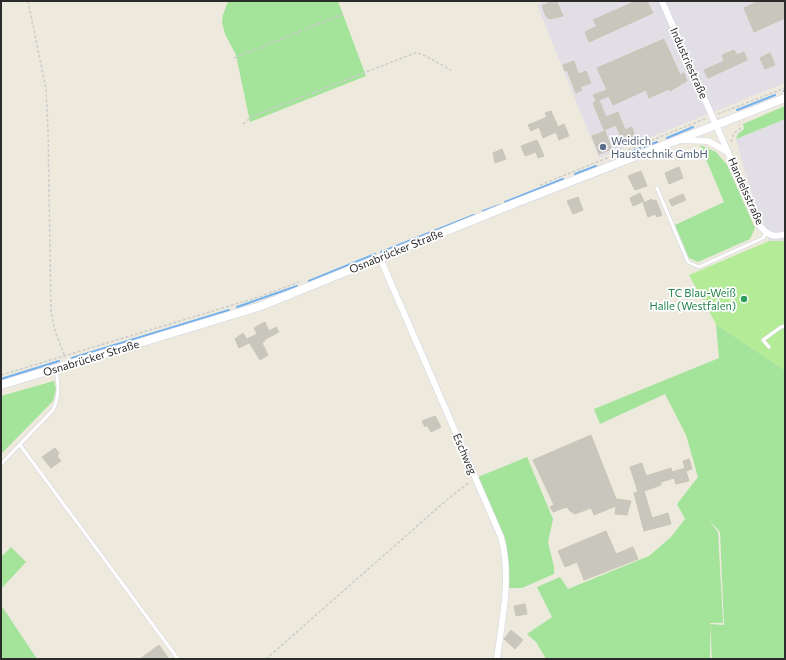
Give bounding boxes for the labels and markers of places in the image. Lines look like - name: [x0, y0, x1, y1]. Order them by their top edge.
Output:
- place label: Weidich Haustechnik GmbH: [611, 134, 708, 160]
- marker: Weidich Haustechnik GmbH: [598, 142, 608, 152]
- place label: TC Blau-Weiß Halle (Westfalen): [649, 286, 736, 312]
- marker: TC Blau-Weiß Halle (Westfalen): [739, 294, 749, 304]

